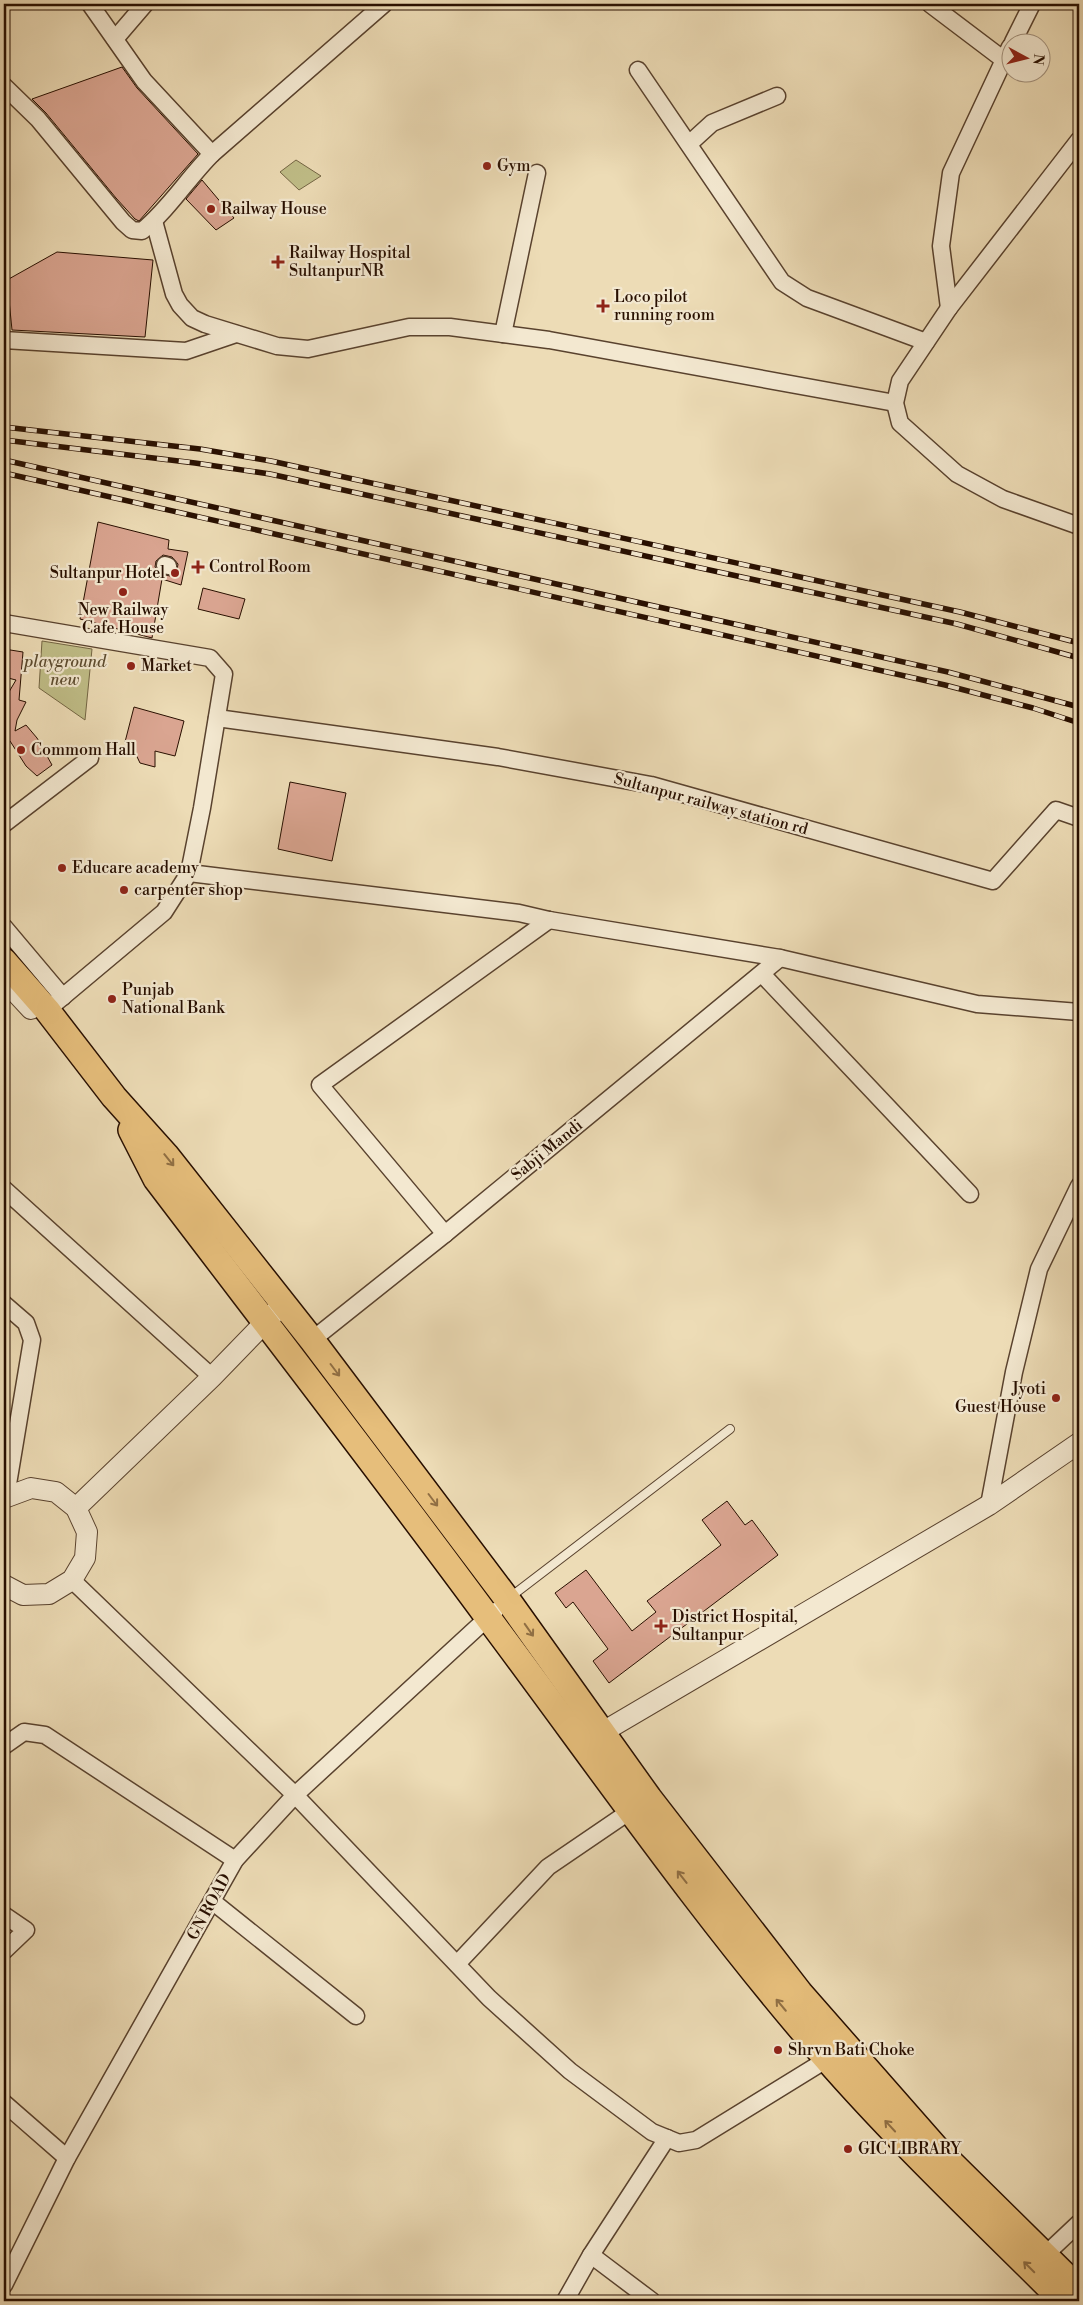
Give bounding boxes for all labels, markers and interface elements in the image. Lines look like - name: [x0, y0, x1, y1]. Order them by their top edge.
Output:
- north arrow: [1000, 32, 1050, 82]
- text: N: [1028, 53, 1048, 66]
- place label: Gym: [497, 156, 531, 176]
- marker: Gym: [481, 160, 493, 172]
- place label: Railway House: [221, 199, 327, 219]
- marker: Railway House: [205, 203, 217, 215]
- place label: Railway Hospital SultanpurNR: [289, 243, 411, 281]
- marker: Railway Hospital SultanpurNR: [271, 255, 285, 269]
- place label: Loco pilot running room: [614, 287, 715, 325]
- marker: Loco pilot running room: [596, 299, 610, 313]
- place label: Control Room: [209, 557, 311, 577]
- marker: Control Room: [191, 560, 205, 574]
- place label: Sultanpur Hotel: [50, 563, 165, 583]
- marker: Sultanpur Hotel: [169, 567, 181, 579]
- marker: New Railway Cafe House: [117, 586, 129, 598]
- place label: New Railway Cafe House: [78, 600, 168, 638]
- park label: playground new: [22, 652, 107, 690]
- place label: Market: [141, 656, 192, 676]
- marker: Market: [125, 660, 137, 672]
- place label: Commom Hall: [31, 740, 136, 760]
- marker: Commom Hall: [15, 744, 27, 756]
- street label: Sultanpur railway station rd: [612, 768, 810, 840]
- place label: Educare academy: [72, 858, 199, 878]
- marker: Educare academy: [56, 862, 68, 874]
- place label: carpenter shop: [134, 880, 243, 900]
- marker: carpenter shop: [118, 884, 130, 896]
- place label: Punjab National Bank: [122, 980, 226, 1018]
- marker: Punjab National Bank: [106, 993, 118, 1005]
- street label: Sabji Mandi: [507, 1115, 587, 1185]
- one-way arrow: [164, 1153, 175, 1166]
- one-way arrow: [330, 1363, 340, 1377]
- place label: Jyoti Guest House: [955, 1379, 1046, 1417]
- marker: Jyoti Guest House: [1050, 1392, 1062, 1404]
- one-way arrow: [427, 1493, 438, 1506]
- place label: District Hospital, Sultanpur: [672, 1607, 798, 1645]
- marker: District Hospital, Sultanpur: [654, 1619, 668, 1633]
- one-way arrow: [524, 1623, 534, 1637]
- street label: GN ROAD: [183, 1870, 235, 1944]
- one-way arrow: [676, 1871, 687, 1884]
- one-way arrow: [776, 1999, 787, 2012]
- place label: Shrvn Bati Choke: [788, 2040, 914, 2060]
- marker: Shrvn Bati Choke: [772, 2044, 784, 2056]
- one-way arrow: [884, 2120, 896, 2133]
- place label: GIC LIBRARY: [858, 2139, 963, 2159]
- marker: GIC LIBRARY: [842, 2143, 854, 2155]
- one-way arrow: [1022, 2261, 1035, 2273]

